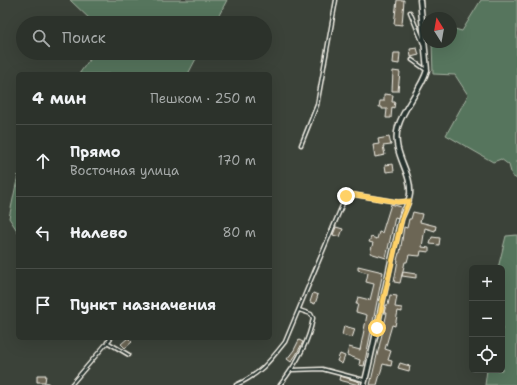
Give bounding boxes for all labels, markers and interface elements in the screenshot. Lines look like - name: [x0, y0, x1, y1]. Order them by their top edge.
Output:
- north arrow: [421, 12, 457, 48]
- search box: [16, 16, 272, 60]
- icon: search: [30, 27, 52, 49]
- text: Поиск: [62, 28, 106, 48]
- text: 4 мин: [32, 87, 87, 109]
- text: Пешком · 250 m: [150, 90, 256, 107]
- text: Прямо: [70, 142, 120, 162]
- icon: ahead: [32, 150, 54, 172]
- text: 170 m: [218, 152, 256, 169]
- text: Восточная улица: [70, 162, 179, 179]
- route end: [337, 187, 355, 205]
- icon: left: [32, 222, 54, 244]
- text: Налево: [70, 223, 128, 243]
- text: 80 m: [222, 224, 256, 241]
- map controls: [469, 265, 505, 373]
- button: +: [469, 265, 505, 301]
- icon: arrive: [32, 294, 54, 316]
- text: Пункт назначения: [70, 295, 216, 315]
- button: −: [469, 301, 505, 337]
- route start: [368, 319, 386, 337]
- button: locate: [469, 337, 505, 373]

